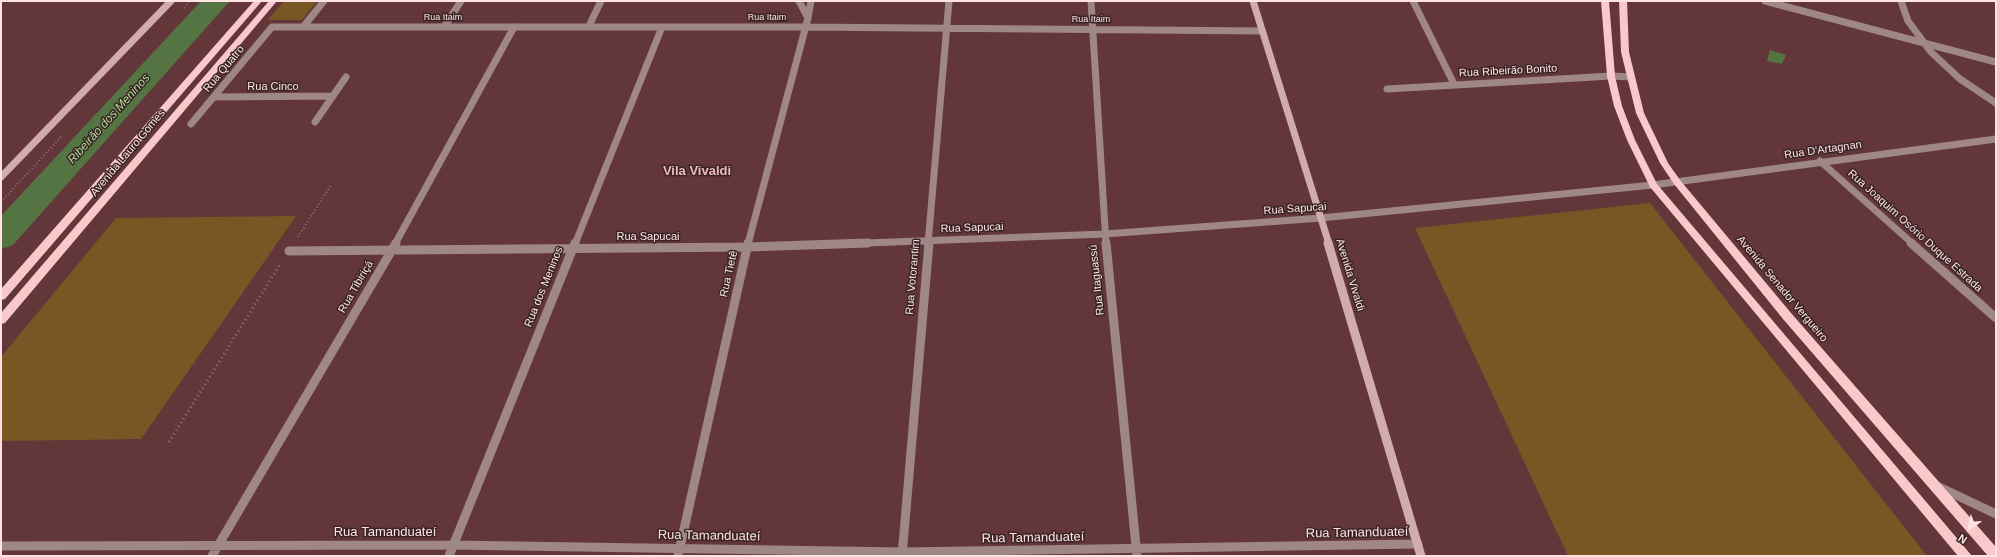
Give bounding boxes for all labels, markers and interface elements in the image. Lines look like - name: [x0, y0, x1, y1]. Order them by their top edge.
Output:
- street label: Rua Itaim: [424, 13, 462, 23]
- street label: Rua Itaim: [748, 13, 786, 23]
- street label: Rua Itaim: [1072, 15, 1110, 25]
- street label: Rua Quatro: [201, 43, 247, 95]
- street label: Rua Ribeirão Bonito: [1458, 62, 1558, 80]
- water label: Ribeirão dos Meninos: [65, 71, 153, 167]
- street label: Rua Cinco: [247, 80, 299, 94]
- street label: Avenida Lauro Gomes: [88, 107, 168, 199]
- street label: Rua D'Artagnan: [1783, 138, 1863, 162]
- district label: Vila Vivaldi: [663, 163, 731, 179]
- street label: Rua Joaquim Osório Duque Estrada: [1845, 167, 1985, 295]
- street label: Rua Sapucai: [1263, 200, 1327, 218]
- street label: Rua Sapucai: [940, 220, 1004, 236]
- street label: Rua Sapucai: [617, 230, 679, 244]
- street label: Avenida Senador Vergueiro: [1734, 233, 1830, 345]
- street label: Avenida Vivaldi: [1333, 237, 1367, 313]
- street label: Rua Votorantim: [903, 239, 923, 315]
- street label: Rua Itaguassú: [1087, 244, 1107, 316]
- street label: Rua dos Meninos: [522, 245, 566, 329]
- street label: Rua Tietê: [717, 249, 741, 299]
- street label: Rua Tibiriçá: [336, 258, 376, 316]
- north arrow: [1949, 509, 1989, 549]
- street label: Rua Tamanduateí: [334, 524, 436, 540]
- street label: Rua Tamanduateí: [1306, 524, 1408, 542]
- street label: Rua Tamanduateí: [658, 527, 760, 545]
- street label: Rua Tamanduateí: [982, 529, 1084, 547]
- text: N: [1956, 532, 1969, 546]

